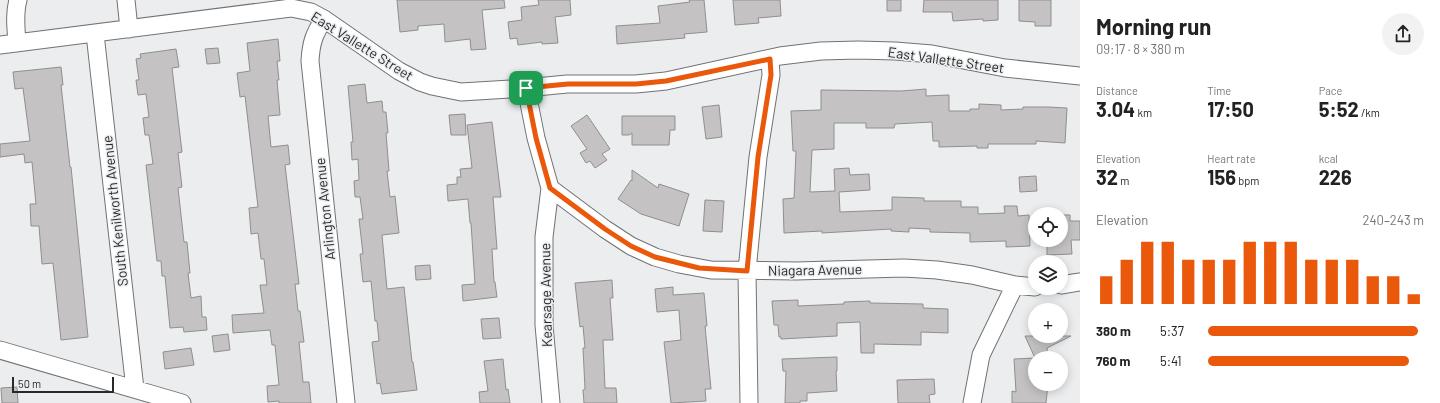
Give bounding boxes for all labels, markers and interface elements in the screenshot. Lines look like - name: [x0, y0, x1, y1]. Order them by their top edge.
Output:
- street label: East Vallette Street: [308, 7, 416, 84]
- text: Morning run: [1096, 13, 1211, 39]
- button: share: [1382, 13, 1424, 55]
- text: 09:17 · 8 × 380 m: [1096, 41, 1185, 57]
- street label: East Vallette Street: [887, 43, 1005, 76]
- pin: [509, 71, 543, 105]
- icon: arrive: [515, 77, 537, 99]
- text: Distance: [1096, 84, 1138, 97]
- text: Time: [1207, 84, 1231, 97]
- text: Pace: [1319, 84, 1342, 97]
- text: 3.04: [1096, 97, 1135, 121]
- text: 17:50: [1207, 97, 1254, 121]
- text: 5:52: [1319, 97, 1359, 121]
- text: km: [1135, 106, 1152, 119]
- text: /km: [1359, 106, 1380, 119]
- street label: South Kenilworth Avenue: [98, 135, 131, 287]
- text: Elevation: [1096, 152, 1140, 165]
- text: Heart rate: [1207, 152, 1256, 165]
- text: kcal: [1319, 152, 1338, 165]
- street label: Arlington Avenue: [311, 157, 338, 261]
- text: 32: [1096, 165, 1118, 189]
- text: 156: [1207, 165, 1236, 189]
- text: 226: [1319, 165, 1352, 189]
- text: m: [1118, 174, 1129, 187]
- text: bpm: [1236, 174, 1259, 187]
- map controls: [1028, 207, 1068, 391]
- button: locate: [1028, 207, 1068, 247]
- text: Elevation: [1096, 212, 1148, 228]
- text: 240–243 m: [1362, 212, 1424, 228]
- street label: Kearsage Avenue: [536, 243, 555, 347]
- button: layers: [1028, 255, 1068, 295]
- street label: Niagara Avenue: [768, 260, 862, 279]
- button: +: [1028, 303, 1068, 343]
- text: 380 m: [1096, 323, 1131, 339]
- text: 5:37: [1160, 323, 1184, 339]
- button: −: [1028, 351, 1068, 391]
- text: 760 m: [1096, 353, 1130, 369]
- text: 5:41: [1160, 353, 1182, 369]
- scale bar: [12, 375, 114, 394]
- text: 50 m: [18, 377, 41, 390]

